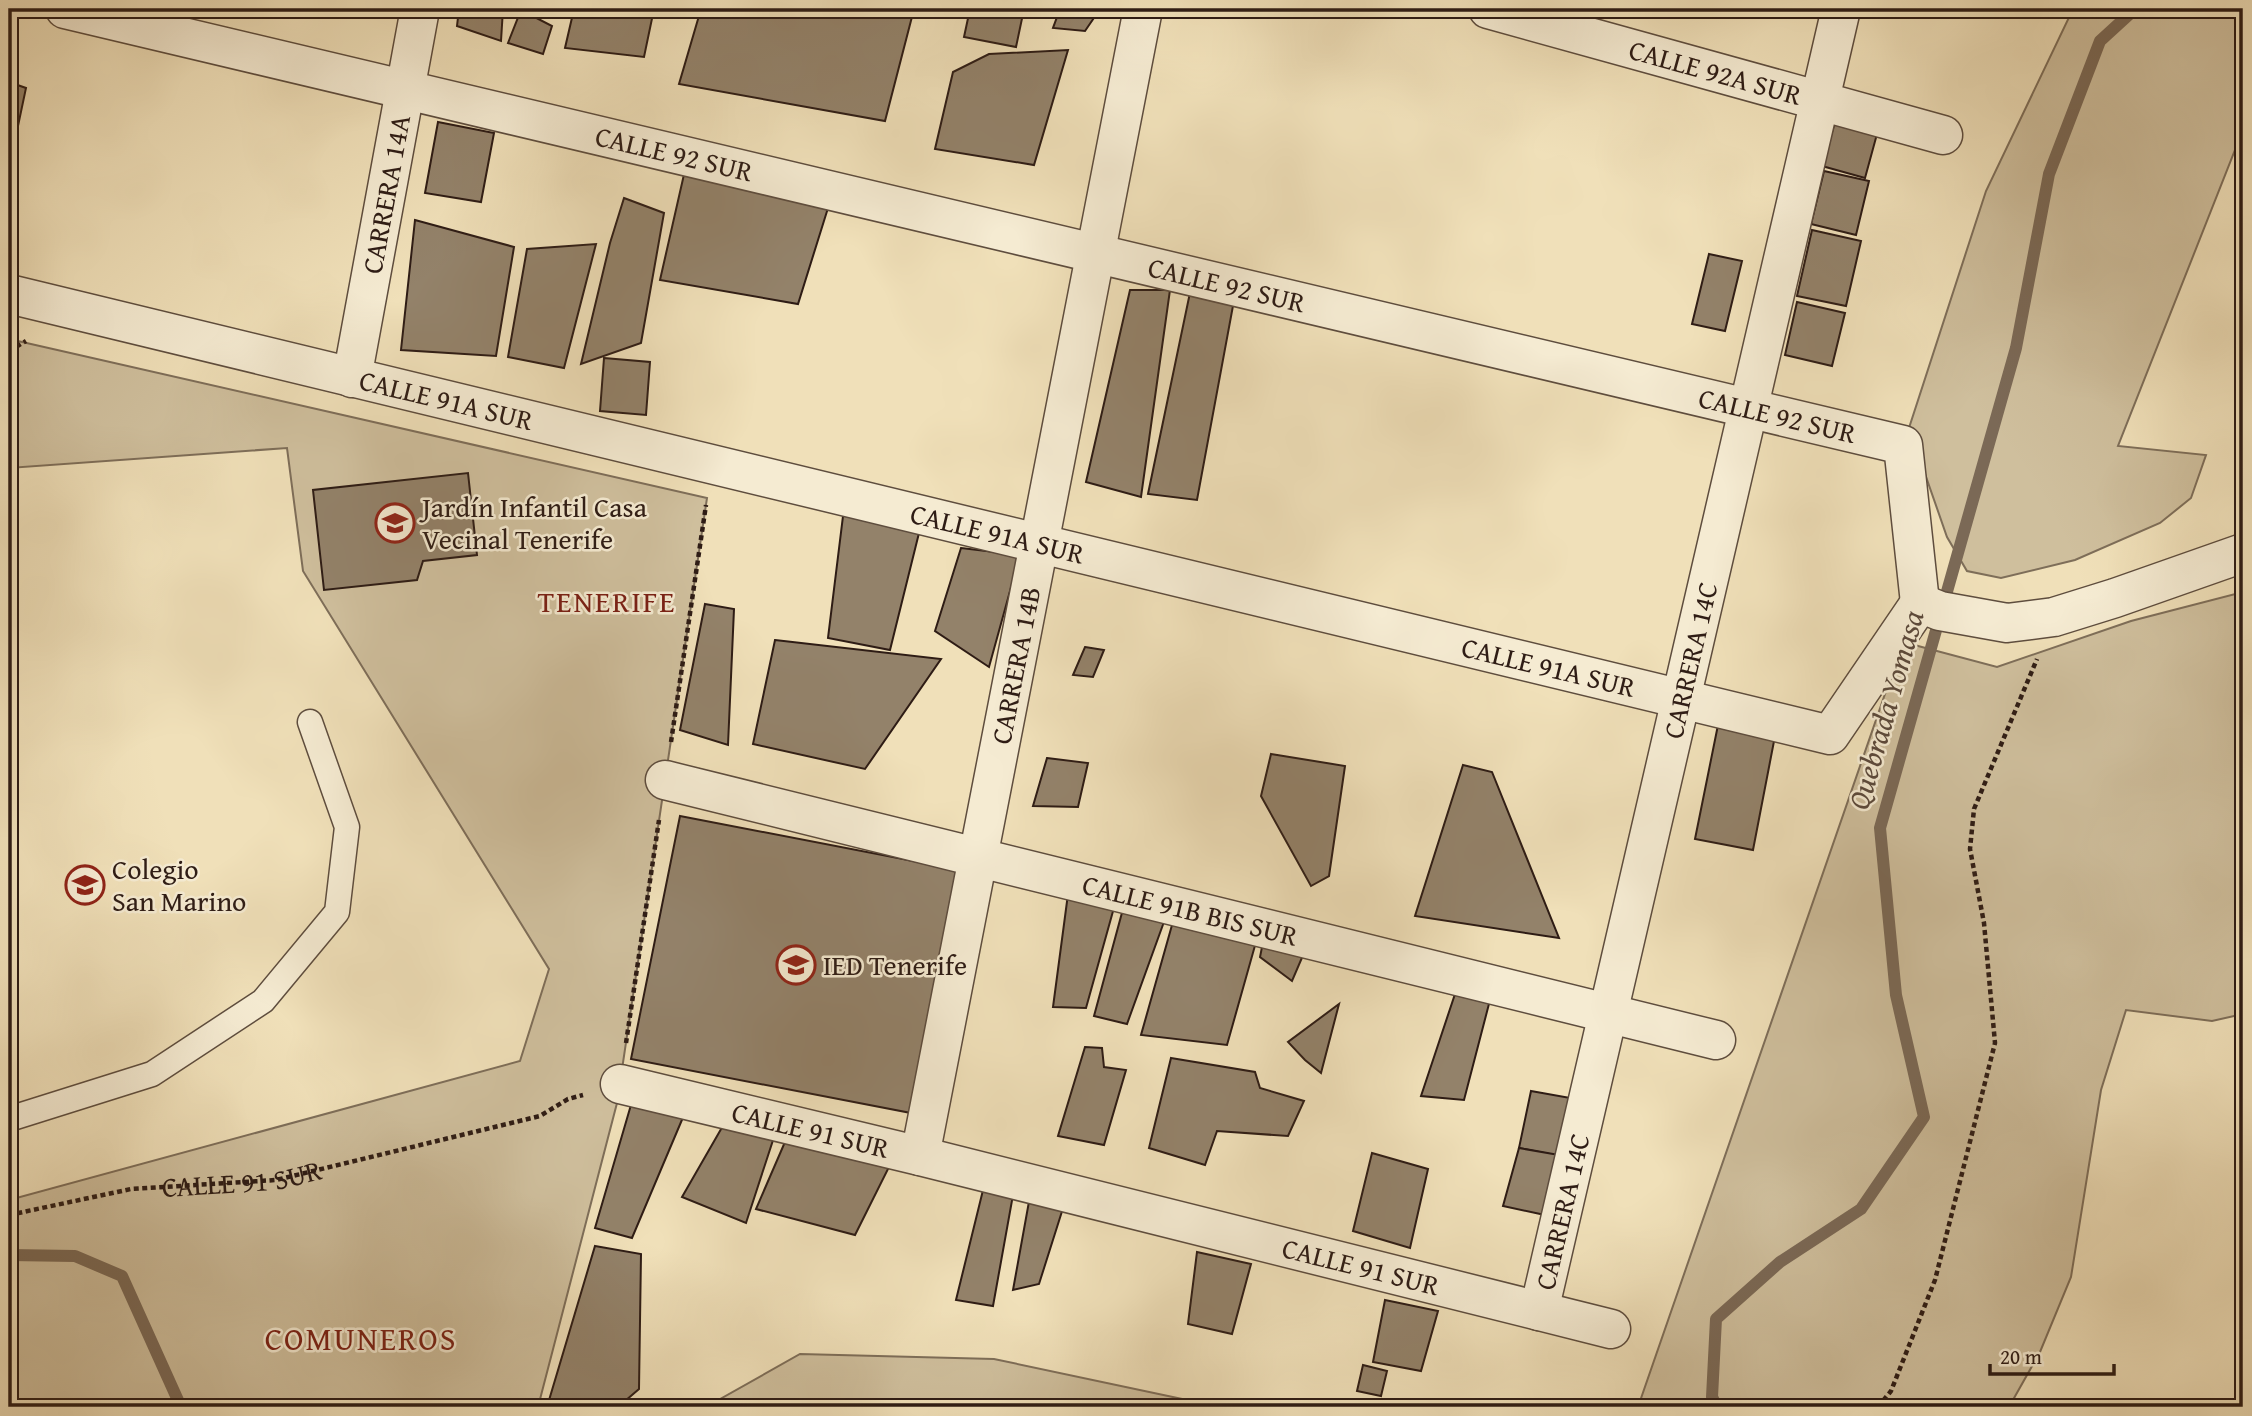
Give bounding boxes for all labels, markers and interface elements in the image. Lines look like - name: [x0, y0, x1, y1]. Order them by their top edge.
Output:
- street label: CALLE 92A SUR: [1625, 28, 1807, 115]
- street label: CARRERA 14A: [351, 111, 420, 277]
- street label: CALLE 92 SUR: [591, 115, 758, 192]
- street label: CALLE 92 SUR: [1144, 246, 1311, 323]
- street label: CALLE 91A SUR: [355, 359, 538, 440]
- street label: CALLE 92 SUR: [1695, 376, 1861, 453]
- place label: Jardín Infantil Casa Vecinal Tenerife: [419, 486, 648, 559]
- street label: CALLE 91A SUR: [906, 492, 1089, 574]
- school or university icon: Jardín Infantil Casa Vecinal Tenerife: [374, 502, 416, 544]
- street label: CARRERA 14C: [1651, 578, 1727, 742]
- district label: TENERIFE: [537, 579, 677, 623]
- street label: CARRERA 14B: [980, 583, 1050, 748]
- water label: Quebrada Yomasa: [1836, 605, 1935, 815]
- street label: CALLE 91A SUR: [1458, 626, 1641, 707]
- place label: Colegio San Marino: [112, 848, 246, 921]
- street label: CALLE 91B BIS SUR: [1078, 863, 1303, 956]
- school or university icon: Colegio San Marino: [64, 864, 106, 906]
- school or university icon: IED Tenerife: [775, 944, 817, 986]
- place label: IED Tenerife: [823, 944, 967, 985]
- street label: CALLE 91 SUR: [728, 1091, 894, 1168]
- street label: CARRERA 14C: [1524, 1129, 1600, 1294]
- street label: CALLE 91 SUR: [161, 1148, 326, 1207]
- street label: CALLE 91 SUR: [1278, 1227, 1445, 1305]
- district label: COMUNEROS: [265, 1315, 457, 1362]
- scale bar: [1990, 1332, 2114, 1376]
- text: 20 m: [2000, 1341, 2042, 1372]

